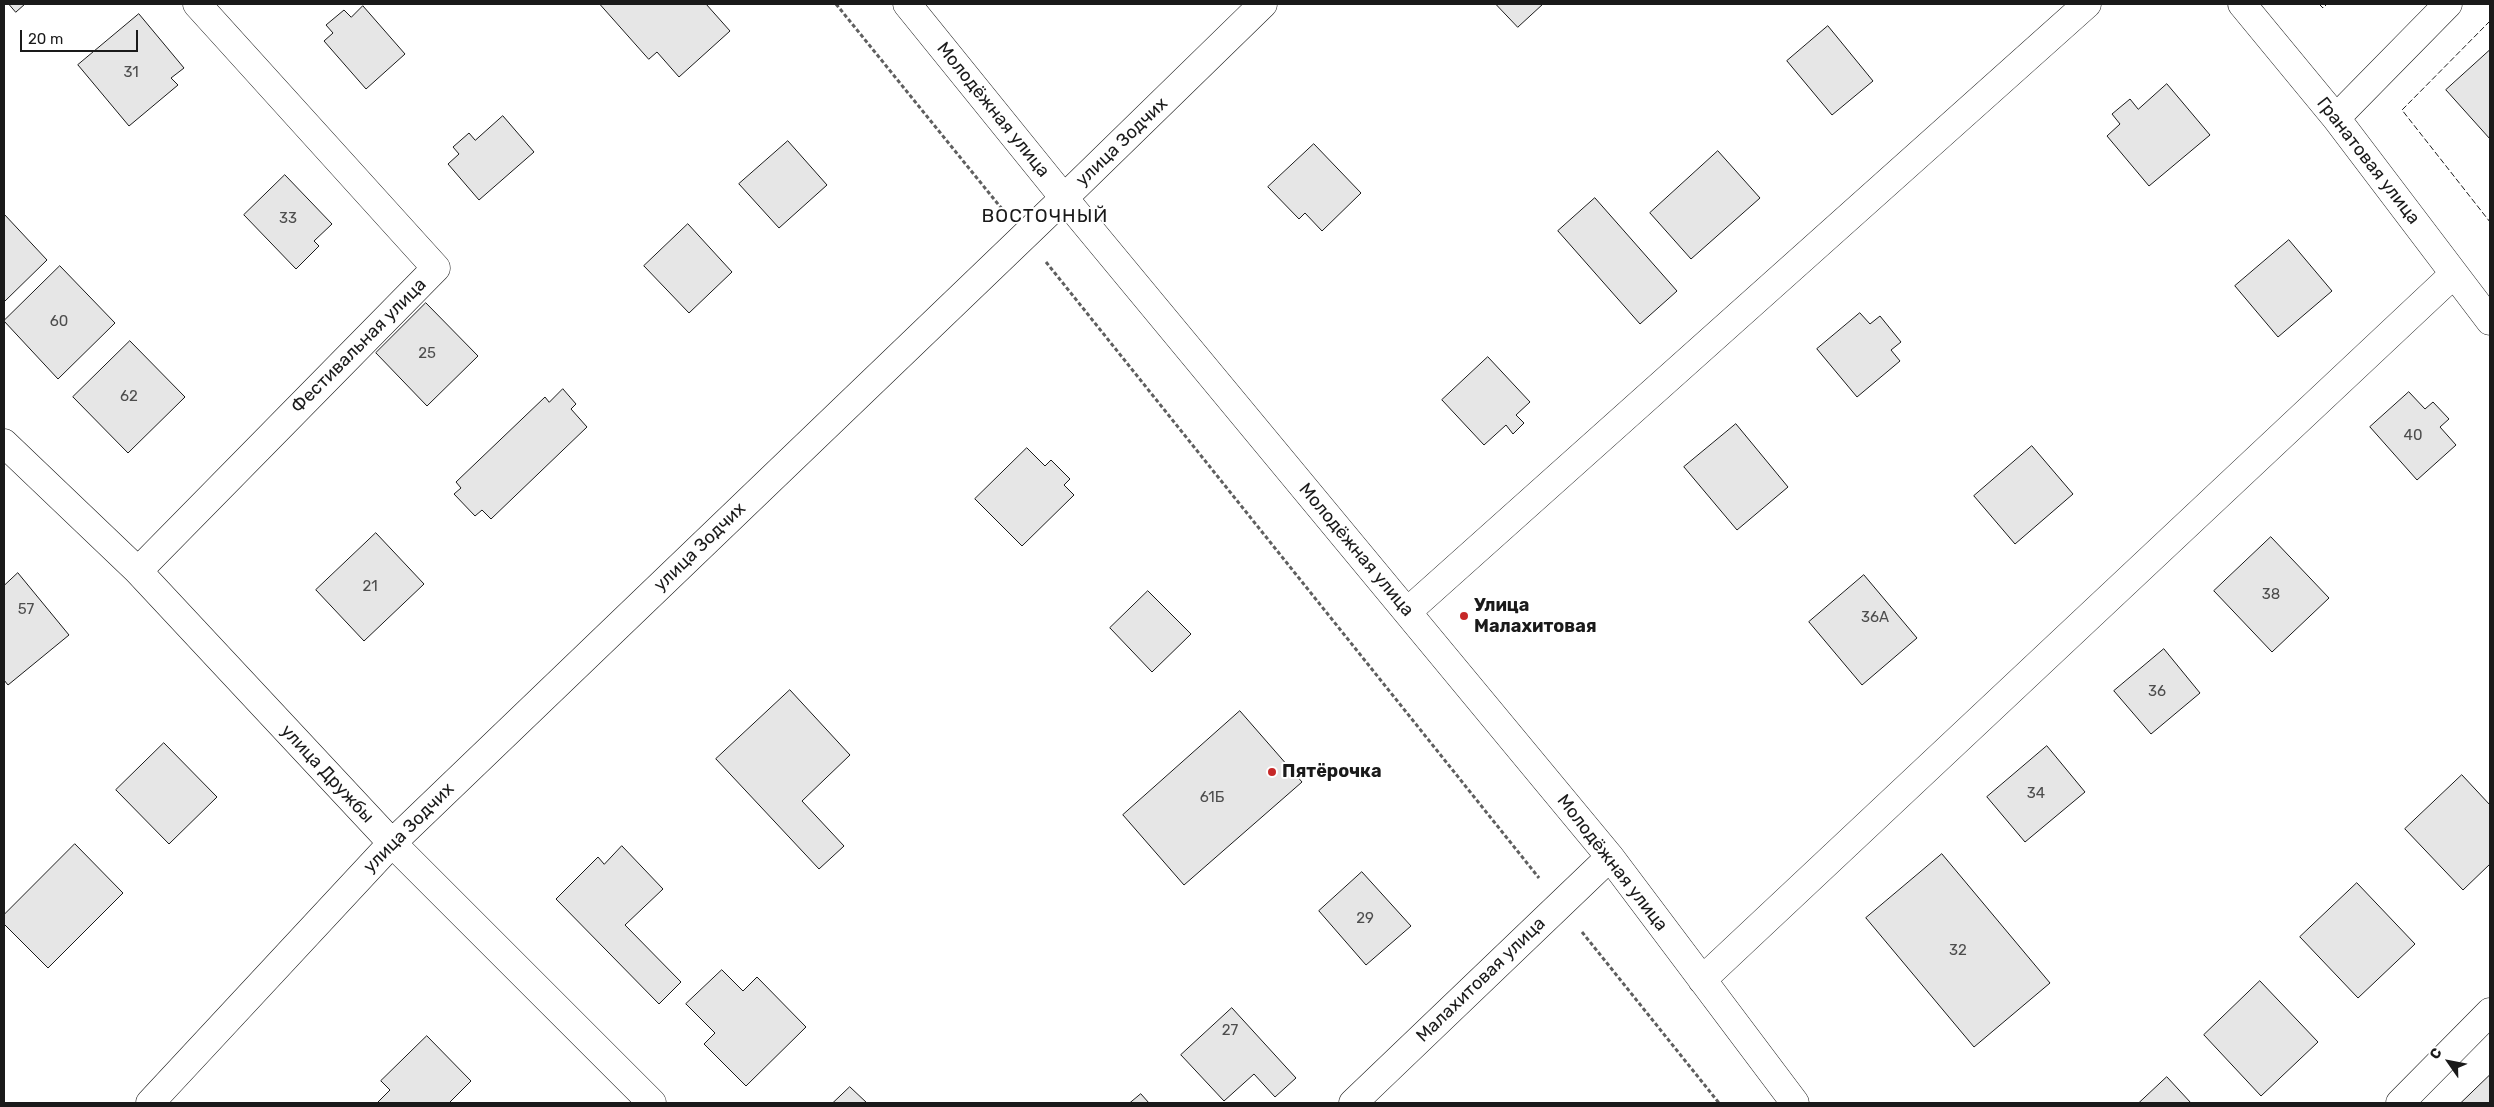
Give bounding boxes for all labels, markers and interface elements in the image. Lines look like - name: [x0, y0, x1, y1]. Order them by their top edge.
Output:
- scale bar: [22, 20, 140, 52]
- text: 20 m: [28, 30, 63, 48]
- street label: Молодёжная улица: [932, 38, 1054, 182]
- house number: 31: [123, 64, 139, 82]
- street label: улица Зодчих: [1072, 93, 1172, 191]
- street label: Гранатовая улица: [2312, 93, 2424, 229]
- district label: ВОСТОЧНЫЙ: [980, 206, 1110, 228]
- house number: 33: [279, 210, 297, 228]
- street label: Фестивальная улица: [287, 274, 431, 418]
- house number: 60: [50, 313, 68, 331]
- house number: 25: [418, 345, 436, 363]
- house number: 62: [120, 388, 138, 406]
- house number: 40: [2404, 427, 2422, 445]
- street label: Молодёжная улица: [1294, 479, 1418, 621]
- street label: улица Зодчих: [650, 498, 750, 596]
- house number: 21: [362, 578, 378, 596]
- house number: 38: [2262, 586, 2280, 604]
- place label: Улица Малахитовая: [1474, 595, 1597, 638]
- house number: 57: [18, 601, 34, 619]
- house number: 36А: [1861, 609, 1889, 627]
- marker: Улица Малахитовая: [1458, 610, 1470, 622]
- house number: 36: [2148, 683, 2166, 701]
- street label: улица Дружбы: [276, 720, 378, 828]
- place label: Пятёрочка: [1282, 761, 1382, 783]
- marker: Пятёрочка: [1266, 766, 1278, 778]
- street label: улица Зодчих: [359, 778, 459, 878]
- house number: 34: [2027, 785, 2045, 803]
- house number: 61Б: [1200, 789, 1224, 807]
- street label: Молодёжная улица: [1552, 790, 1672, 936]
- house number: 29: [1356, 910, 1374, 928]
- street label: Малахитовая улица: [1412, 913, 1550, 1047]
- house number: 32: [1949, 942, 1967, 960]
- house number: 27: [1222, 1022, 1238, 1040]
- north arrow: [2424, 1037, 2474, 1087]
- text: С: [2426, 1045, 2446, 1062]

